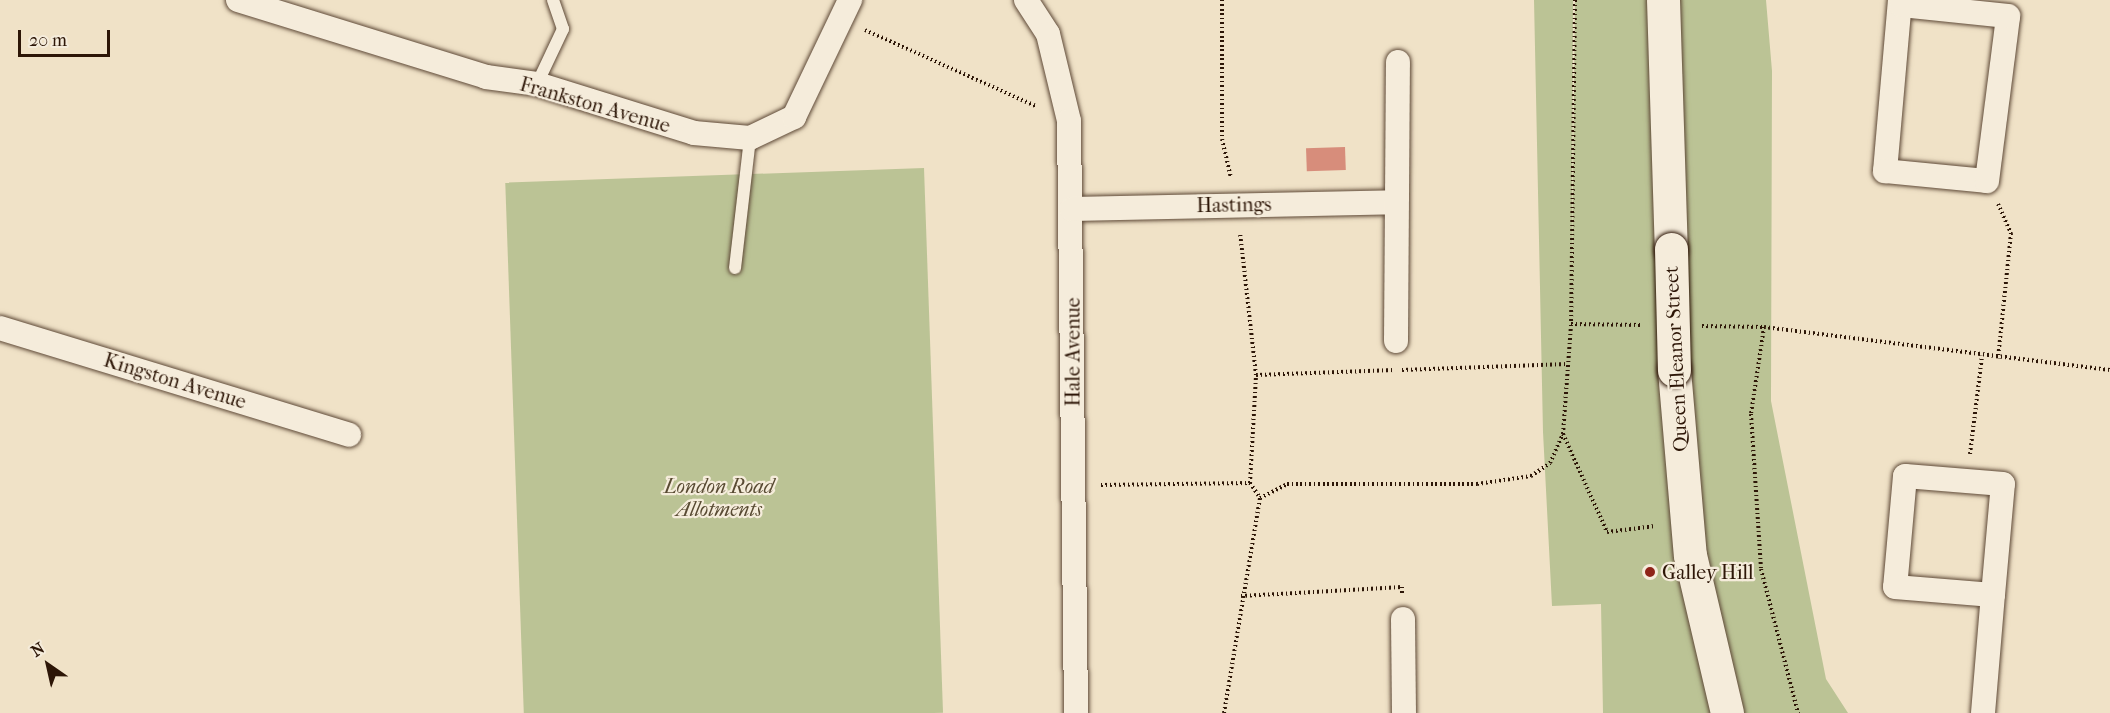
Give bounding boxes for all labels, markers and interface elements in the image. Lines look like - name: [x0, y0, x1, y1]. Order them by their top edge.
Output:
- scale bar: [21, 18, 112, 56]
- text: 20 m: [29, 30, 67, 51]
- street label: Frankston Avenue: [517, 72, 673, 138]
- street label: Hastings: [1196, 192, 1272, 218]
- street label: Queen Eleanor Street: [1659, 265, 1693, 453]
- street label: Hale Avenue: [1061, 297, 1085, 407]
- street label: Kingston Avenue: [101, 348, 249, 414]
- park label: London Road Allotments: [664, 475, 774, 522]
- place label: Galley Hill: [1662, 560, 1754, 584]
- marker: Galley Hill: [1643, 565, 1657, 579]
- north arrow: [18, 635, 78, 695]
- text: N: [27, 638, 48, 661]

